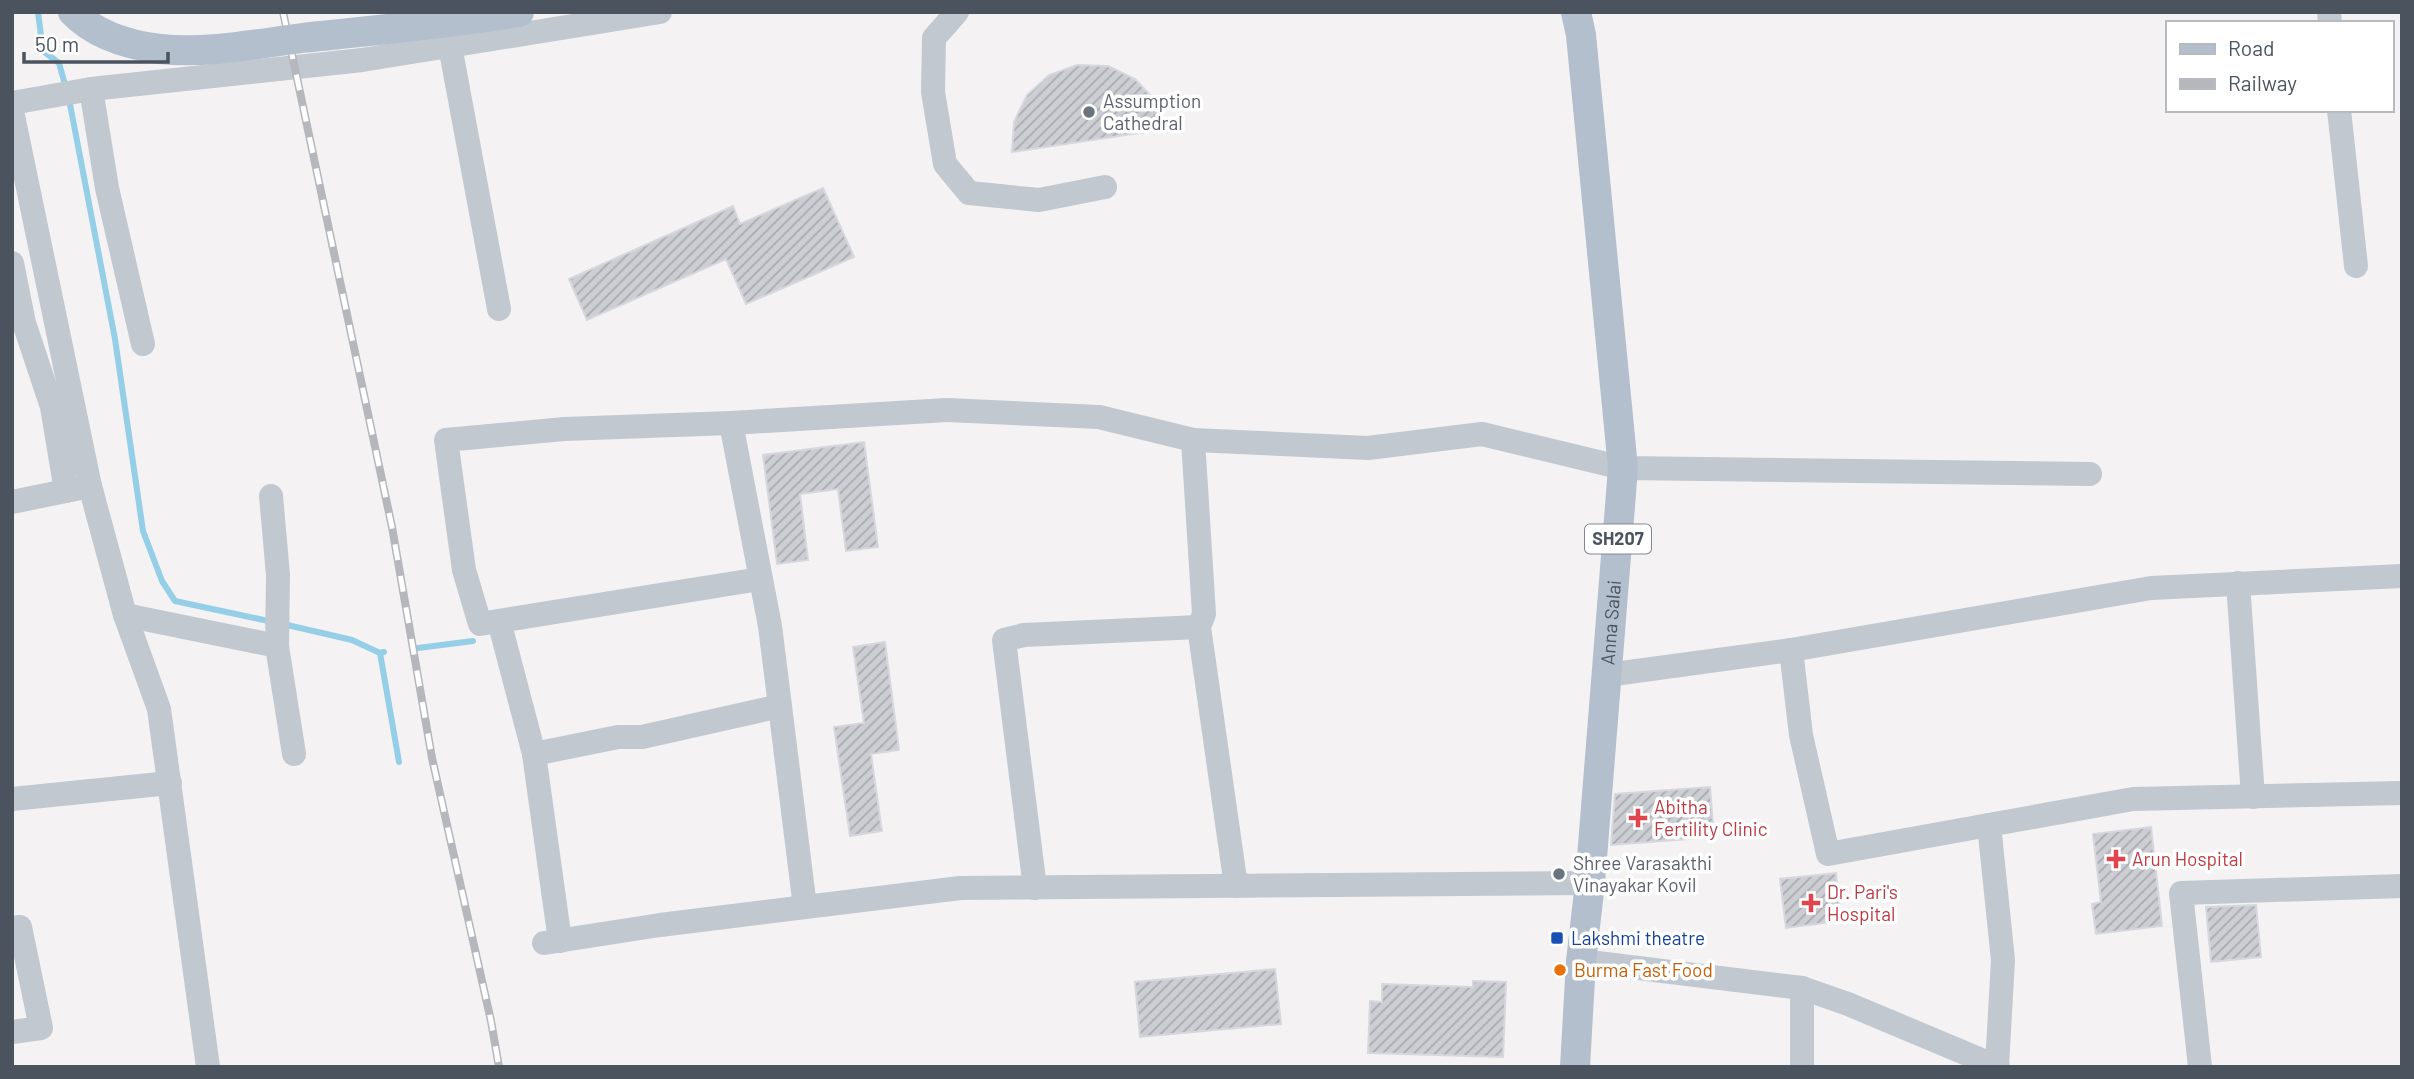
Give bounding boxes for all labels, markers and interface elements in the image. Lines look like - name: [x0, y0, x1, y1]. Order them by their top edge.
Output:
- scale bar: [24, 21, 168, 65]
- legend: [2166, 21, 2393, 112]
- text: 50 m: [35, 31, 79, 56]
- text: Road: [2228, 35, 2274, 60]
- text: Railway: [2228, 70, 2297, 95]
- place label: Assumption Cathedral: [1103, 89, 1201, 134]
- marker: Assumption Cathedral: [1081, 104, 1097, 120]
- road number: SH207: [1585, 524, 1651, 554]
- street label: Anna Salai: [1595, 579, 1625, 666]
- place label: Abitha Fertility Clinic: [1654, 795, 1768, 840]
- marker: Abitha Fertility Clinic: [1628, 808, 1648, 828]
- place label: Arun Hospital: [2132, 847, 2243, 870]
- marker: Arun Hospital: [2106, 849, 2126, 869]
- place label: Shree Varasakthi Vinayakar Kovil: [1573, 851, 1712, 896]
- marker: Shree Varasakthi Vinayakar Kovil: [1551, 866, 1567, 882]
- place label: Dr. Pari's Hospital: [1827, 880, 1898, 925]
- marker: Dr. Pari's Hospital: [1801, 893, 1821, 913]
- place label: Lakshmi theatre: [1571, 926, 1705, 949]
- marker: Lakshmi theatre: [1549, 930, 1565, 946]
- place label: Burma Fast Food: [1574, 958, 1713, 981]
- marker: Burma Fast Food: [1552, 962, 1568, 978]

